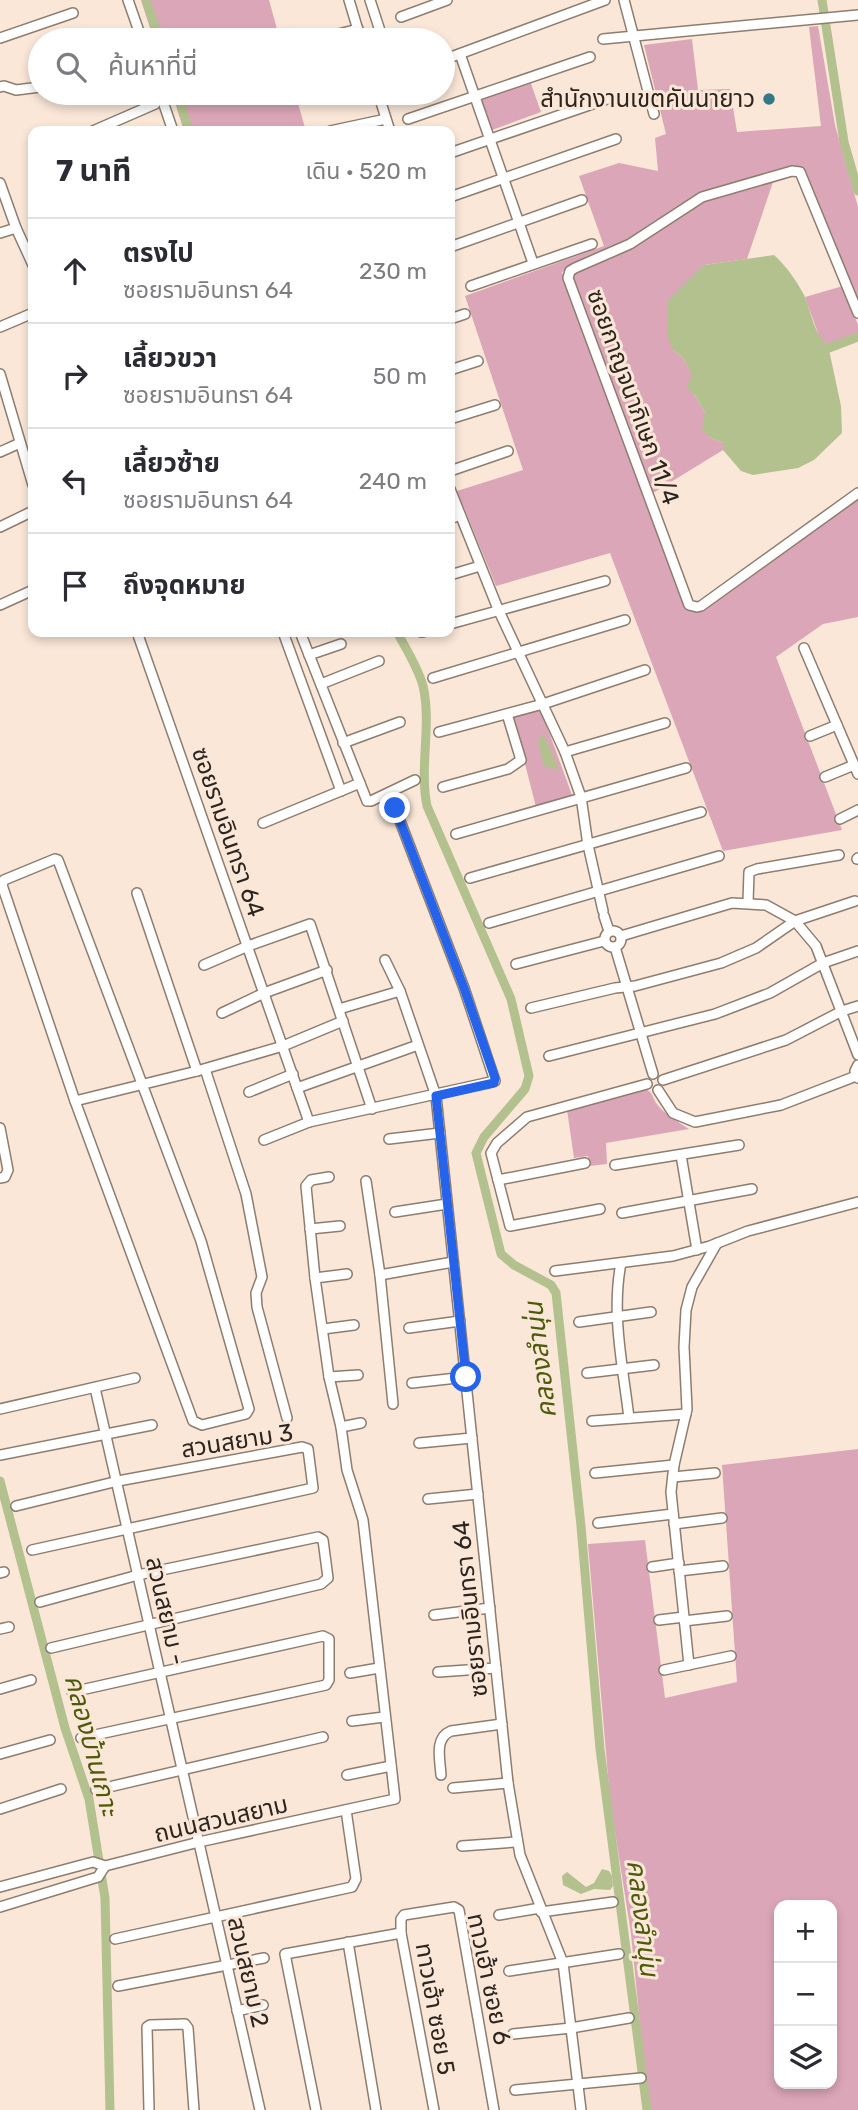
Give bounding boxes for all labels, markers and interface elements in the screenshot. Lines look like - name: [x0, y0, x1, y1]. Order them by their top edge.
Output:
- search box: [28, 28, 455, 105]
- icon: search: [52, 48, 90, 86]
- text: ค้นหาที่นี่: [108, 51, 198, 82]
- place label: สำนักงานเขตคันนายาว: [540, 85, 755, 113]
- marker: สำนักงานเขตคันนายาว: [761, 91, 777, 107]
- text: 7 นาที: [56, 153, 131, 189]
- text: เดิน · 520 m: [305, 157, 427, 185]
- text: ตรงไป: [123, 238, 194, 269]
- icon: ahead: [56, 252, 94, 290]
- text: 230 m: [359, 257, 427, 285]
- text: ซอยรามอินทรา 64: [123, 276, 293, 304]
- street label: ซอยกาญจนาภิเษก 11/4: [581, 285, 685, 509]
- text: เลี้ยวขวา: [123, 343, 217, 374]
- icon: right: [56, 357, 94, 395]
- text: 50 m: [373, 362, 427, 390]
- text: ซอยรามอินทรา 64: [123, 381, 293, 409]
- text: เลี้ยวซ้าย: [123, 448, 220, 479]
- icon: left: [56, 462, 94, 500]
- text: 240 m: [359, 467, 427, 495]
- text: ซอยรามอินทรา 64: [123, 486, 293, 514]
- icon: arrive: [56, 567, 94, 605]
- text: ถึงจุดหมาย: [123, 570, 246, 601]
- street label: ซอยรามอินทรา 64: [186, 744, 270, 921]
- route end: [379, 792, 410, 823]
- water label: คลองลำนุ่น: [518, 1298, 563, 1420]
- route start: [450, 1361, 481, 1392]
- street label: สวนสยาม 3: [179, 1418, 295, 1464]
- street label: ซอยรามอินทรา 64: [447, 1519, 493, 1699]
- street label: สวนสยาม -: [140, 1554, 192, 1668]
- water label: คลองบ้านเกาะ: [58, 1671, 126, 1821]
- street label: ถนนสวนสยาม: [151, 1790, 291, 1848]
- water label: คลองลำนุ่น: [620, 1858, 665, 1980]
- map controls: [774, 1900, 837, 2089]
- button: +: [774, 1900, 837, 1963]
- street label: ทาวเฮ้า ซอย 6: [461, 1911, 517, 2047]
- street label: สวนสยาม 2: [222, 1914, 274, 2030]
- street label: ทาวเฮ้า ซอย 5: [410, 1941, 460, 2077]
- button: −: [774, 1963, 837, 2026]
- button: layers: [774, 2026, 837, 2089]

